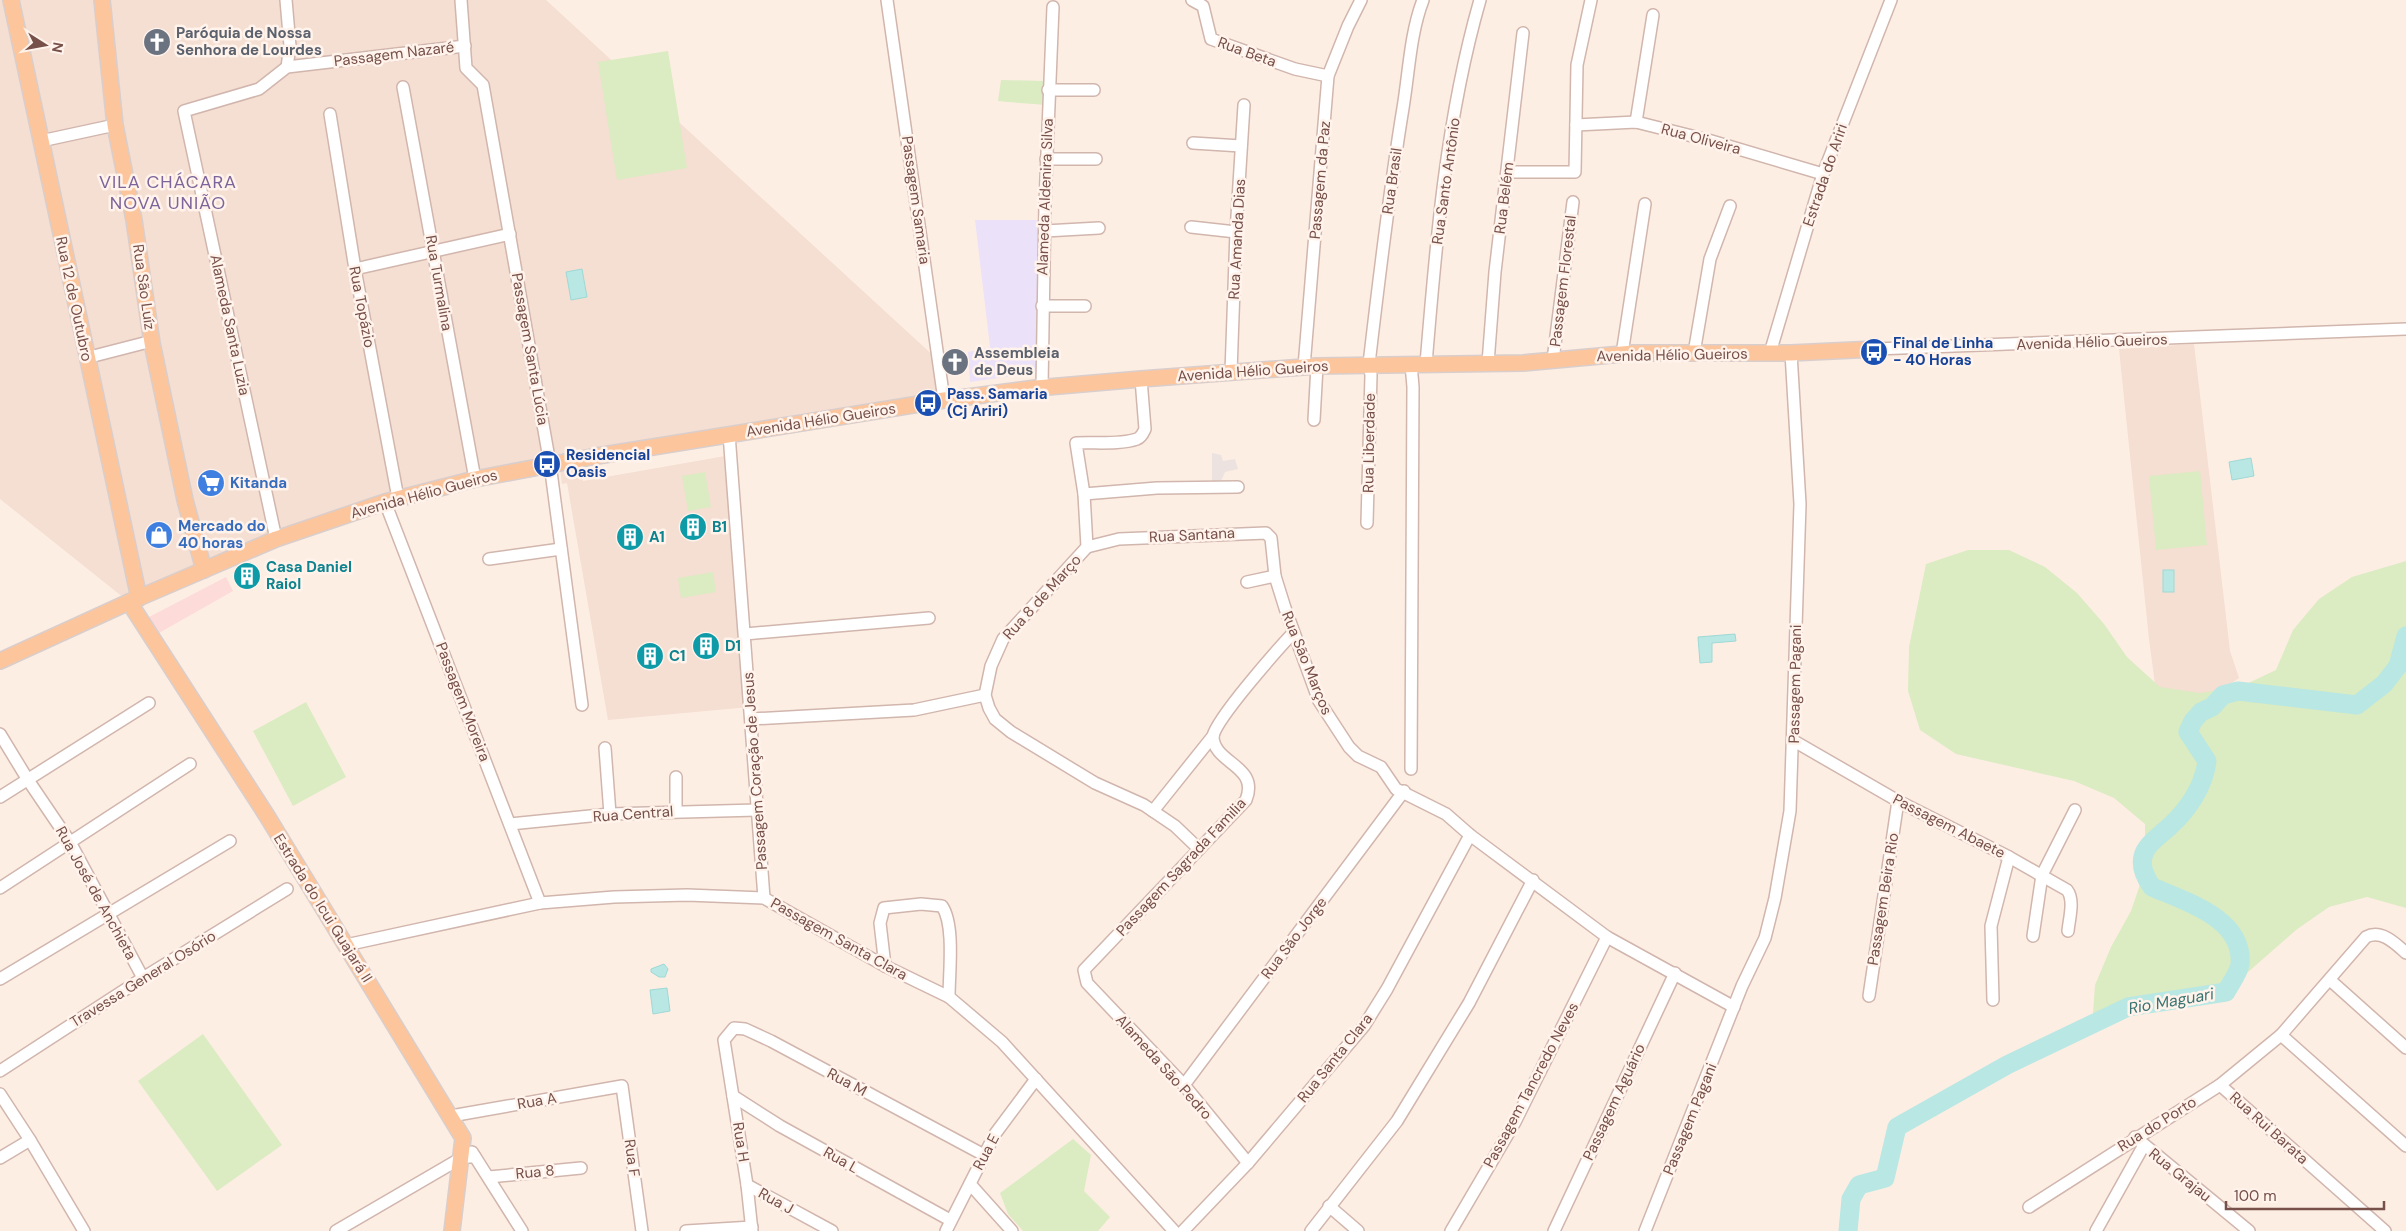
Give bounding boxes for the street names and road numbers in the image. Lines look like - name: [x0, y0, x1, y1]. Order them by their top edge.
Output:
- street label: Rua Beta: [1215, 32, 1279, 72]
- street label: Passagem Nazaré: [333, 37, 455, 71]
- street label: Rua Santo Antônio: [1427, 116, 1465, 246]
- street label: Alameda Aldenira Silva: [1032, 118, 1058, 276]
- street label: Rua Oliveira: [1659, 119, 1743, 159]
- street label: Passagem da Paz: [1305, 120, 1335, 240]
- street label: Estrada do Ariri: [1798, 121, 1852, 229]
- street label: Passagem Samaria: [897, 135, 935, 265]
- street label: Rua Brasil: [1377, 146, 1407, 216]
- street label: Rua Belém: [1490, 161, 1518, 235]
- street label: Rua Amanda Dias: [1224, 178, 1250, 300]
- street label: Passagem Florestal: [1545, 214, 1581, 348]
- street label: Rua Turmalina: [421, 234, 457, 332]
- street label: Rua 12 de Outubro: [51, 235, 97, 363]
- street label: Rua São Luíz: [128, 243, 160, 331]
- street label: Alameda Santa Luzia: [205, 253, 255, 397]
- street label: Rua Topázio: [344, 265, 380, 350]
- street label: Passagem Santa Lúcia: [507, 271, 553, 427]
- street label: Avenida Hélio Gueiros: [2016, 329, 2168, 355]
- street label: Avenida Hélio Gueiros: [1596, 344, 1748, 366]
- street label: Avenida Hélio Gueiros: [1177, 356, 1329, 386]
- street label: Rua Liberdade: [1358, 393, 1380, 493]
- street label: Avenida Hélio Gueiros: [745, 398, 897, 442]
- street label: Avenida Hélio Gueiros: [348, 465, 500, 523]
- street label: Rua Santana: [1149, 523, 1235, 547]
- street label: Rua 8 de Março: [998, 550, 1086, 644]
- street label: Rua São Marços: [1277, 608, 1337, 718]
- street label: Passagem Pagani: [1784, 624, 1806, 744]
- street label: Passagem Moreira: [431, 639, 495, 765]
- street label: Passagem Coração de Jesus: [738, 671, 772, 871]
- street label: Passagem Abaete: [1889, 789, 2009, 863]
- street label: Passagem Sagrada Familia: [1112, 794, 1250, 940]
- street label: Rua Central: [592, 801, 674, 827]
- street label: Rua José de Anchieta: [51, 823, 141, 963]
- street label: Estrada do Icui Guajará II: [269, 830, 377, 986]
- street label: Passagem Beira Rio: [1863, 831, 1903, 967]
- street label: Passagem Santa Clara: [767, 893, 911, 985]
- street label: Rua São Jorge: [1257, 893, 1331, 983]
- street label: Travessa General Osório: [66, 926, 220, 1032]
- street label: Passagem Tancredo Neves: [1479, 999, 1583, 1171]
- street label: Rua Santa Clara: [1293, 1009, 1377, 1107]
- street label: Alameda São Pedro: [1111, 1010, 1217, 1124]
- street label: Passagem Aguário: [1578, 1040, 1650, 1164]
- street label: Passagem Pagani: [1658, 1060, 1722, 1178]
- street label: Rua M: [824, 1063, 870, 1101]
- street label: Rua Rui Barata: [2225, 1087, 2313, 1169]
- street label: Rua A: [516, 1088, 558, 1114]
- street label: Rua do Porto: [2114, 1092, 2200, 1156]
- street label: Rua H: [728, 1121, 754, 1163]
- street label: Rua E: [968, 1130, 1004, 1174]
- street label: Rua F: [619, 1138, 645, 1178]
- street label: Rua L: [820, 1142, 862, 1178]
- street label: Rua Grajau: [2145, 1144, 2215, 1206]
- street label: Rua 8: [515, 1160, 555, 1184]
- street label: Rua J: [755, 1183, 797, 1219]

